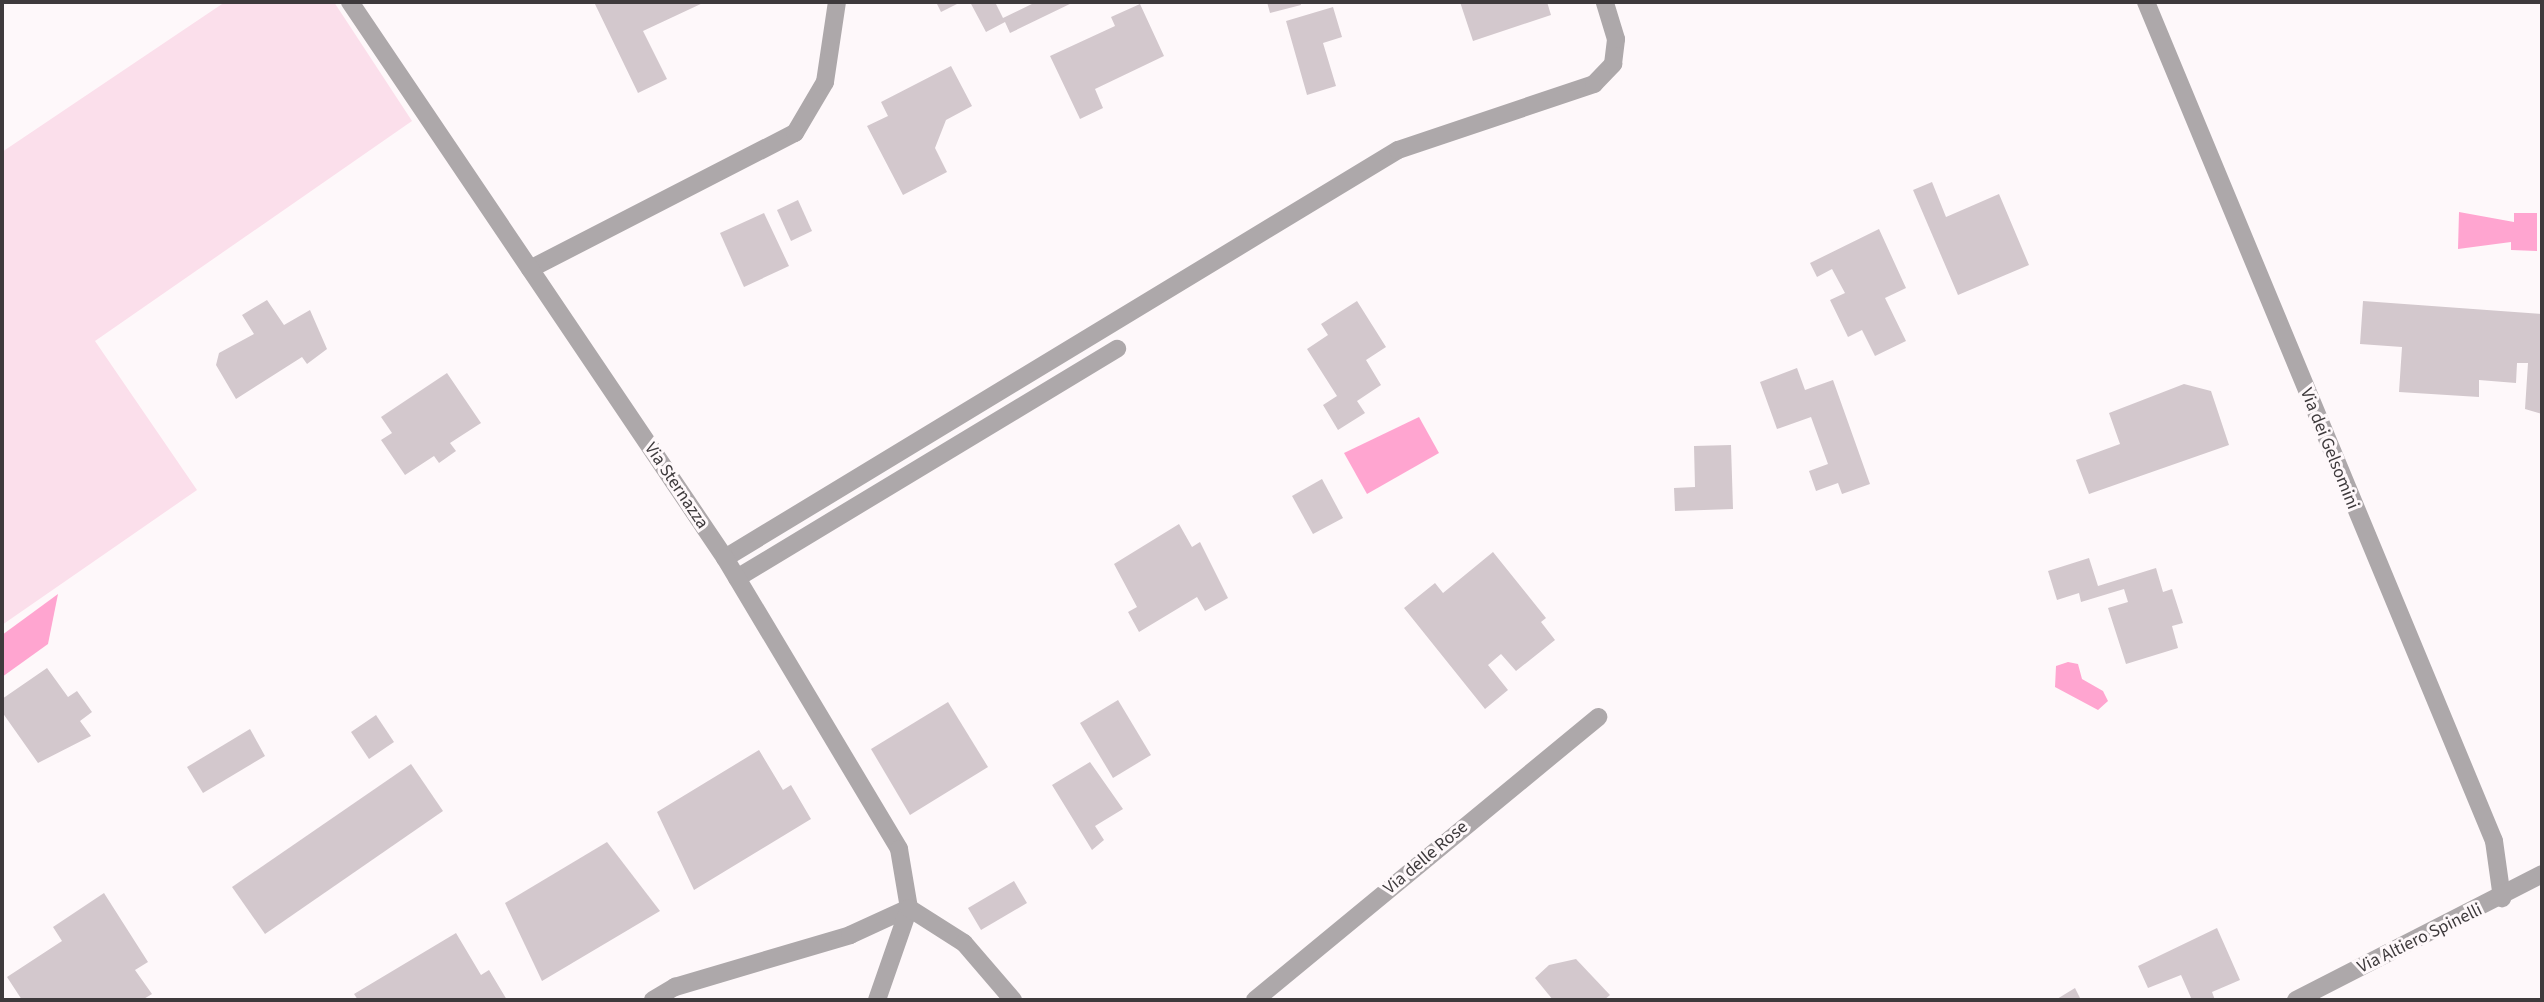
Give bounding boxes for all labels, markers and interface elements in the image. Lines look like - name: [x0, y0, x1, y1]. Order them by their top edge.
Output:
- street label: Via dei Gelsomini: [2295, 385, 2363, 513]
- street label: Via Sternazza: [639, 439, 713, 533]
- street label: Via delle Rose: [1380, 817, 1472, 899]
- street label: Via Altiero Spinelli: [2354, 899, 2486, 979]

